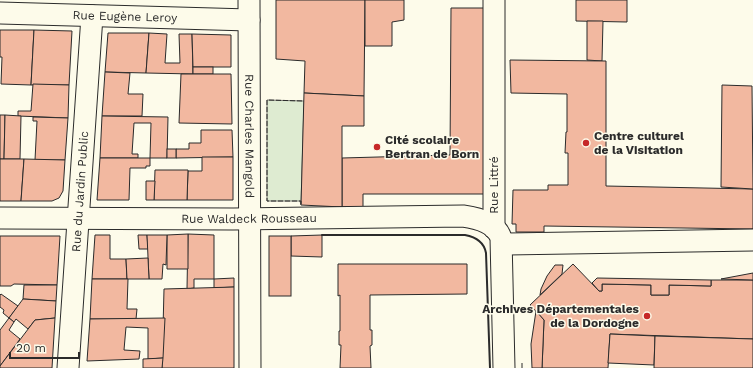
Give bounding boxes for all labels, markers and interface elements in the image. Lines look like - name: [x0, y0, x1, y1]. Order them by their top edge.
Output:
- street label: Rue Eugène Leroy: [72, 8, 178, 25]
- street label: Rue Charles Mangold: [242, 74, 257, 198]
- place label: Centre culturel de la Visitation: [594, 129, 684, 157]
- street label: Rue du Jardin Public: [69, 130, 91, 252]
- place label: Cité scolaire Bertran de Born: [385, 133, 479, 161]
- marker: Centre culturel de la Visitation: [581, 138, 591, 148]
- marker: Cité scolaire Bertran de Born: [372, 142, 382, 152]
- street label: Rue Littré: [487, 156, 501, 214]
- street label: Rue Waldeck Rousseau: [181, 211, 317, 226]
- place label: Archives Départementales de la Dordogne: [482, 302, 640, 330]
- marker: Archives Départementales de la Dordogne: [642, 311, 652, 321]
- scale bar: [10, 334, 79, 360]
- text: 20 m: [16, 341, 46, 355]

